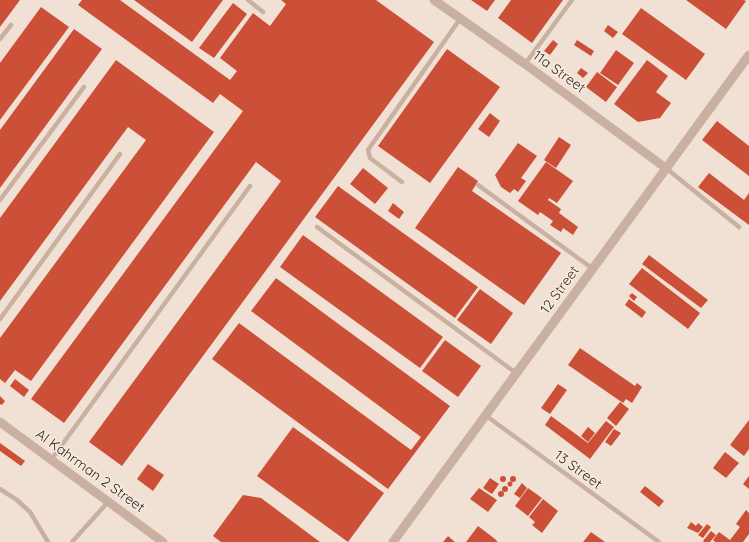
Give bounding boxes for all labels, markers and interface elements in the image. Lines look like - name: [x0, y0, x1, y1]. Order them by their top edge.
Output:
- street label: 11a Street: [529, 47, 589, 97]
- street label: 12 Street: [537, 263, 583, 317]
- street label: Al Kahrman 2 Street: [32, 426, 148, 516]
- street label: 13 Street: [551, 447, 605, 493]

